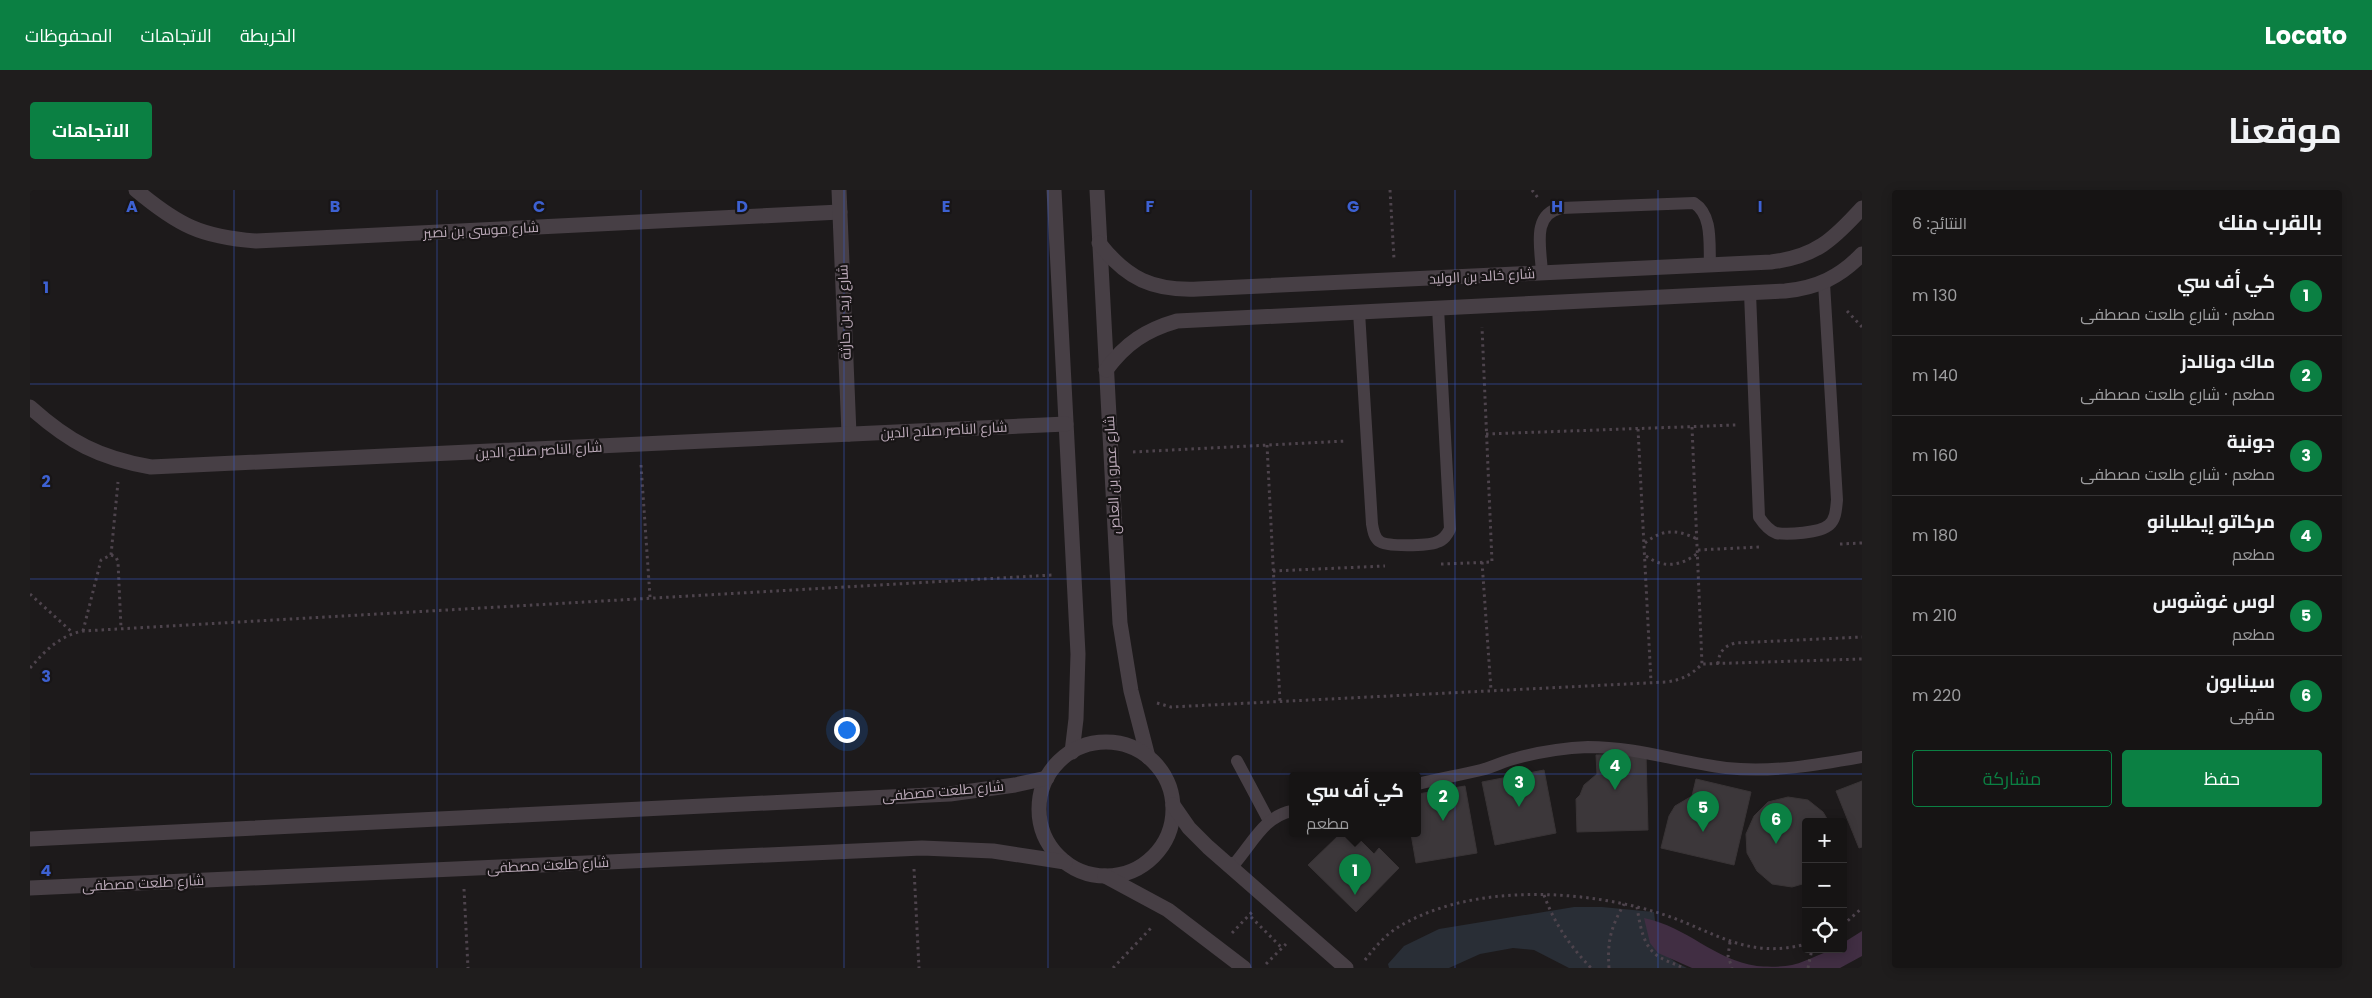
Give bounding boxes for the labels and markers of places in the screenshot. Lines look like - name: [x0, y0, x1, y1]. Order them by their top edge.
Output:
- pin: 4: [1599, 749, 1631, 790]
- pin: 3: [1503, 766, 1535, 807]
- pin: 2: [1427, 780, 1459, 821]
- pin: 5: [1687, 791, 1719, 832]
- pin: 6: [1760, 803, 1792, 844]
- pin: 1: [1339, 854, 1371, 895]

